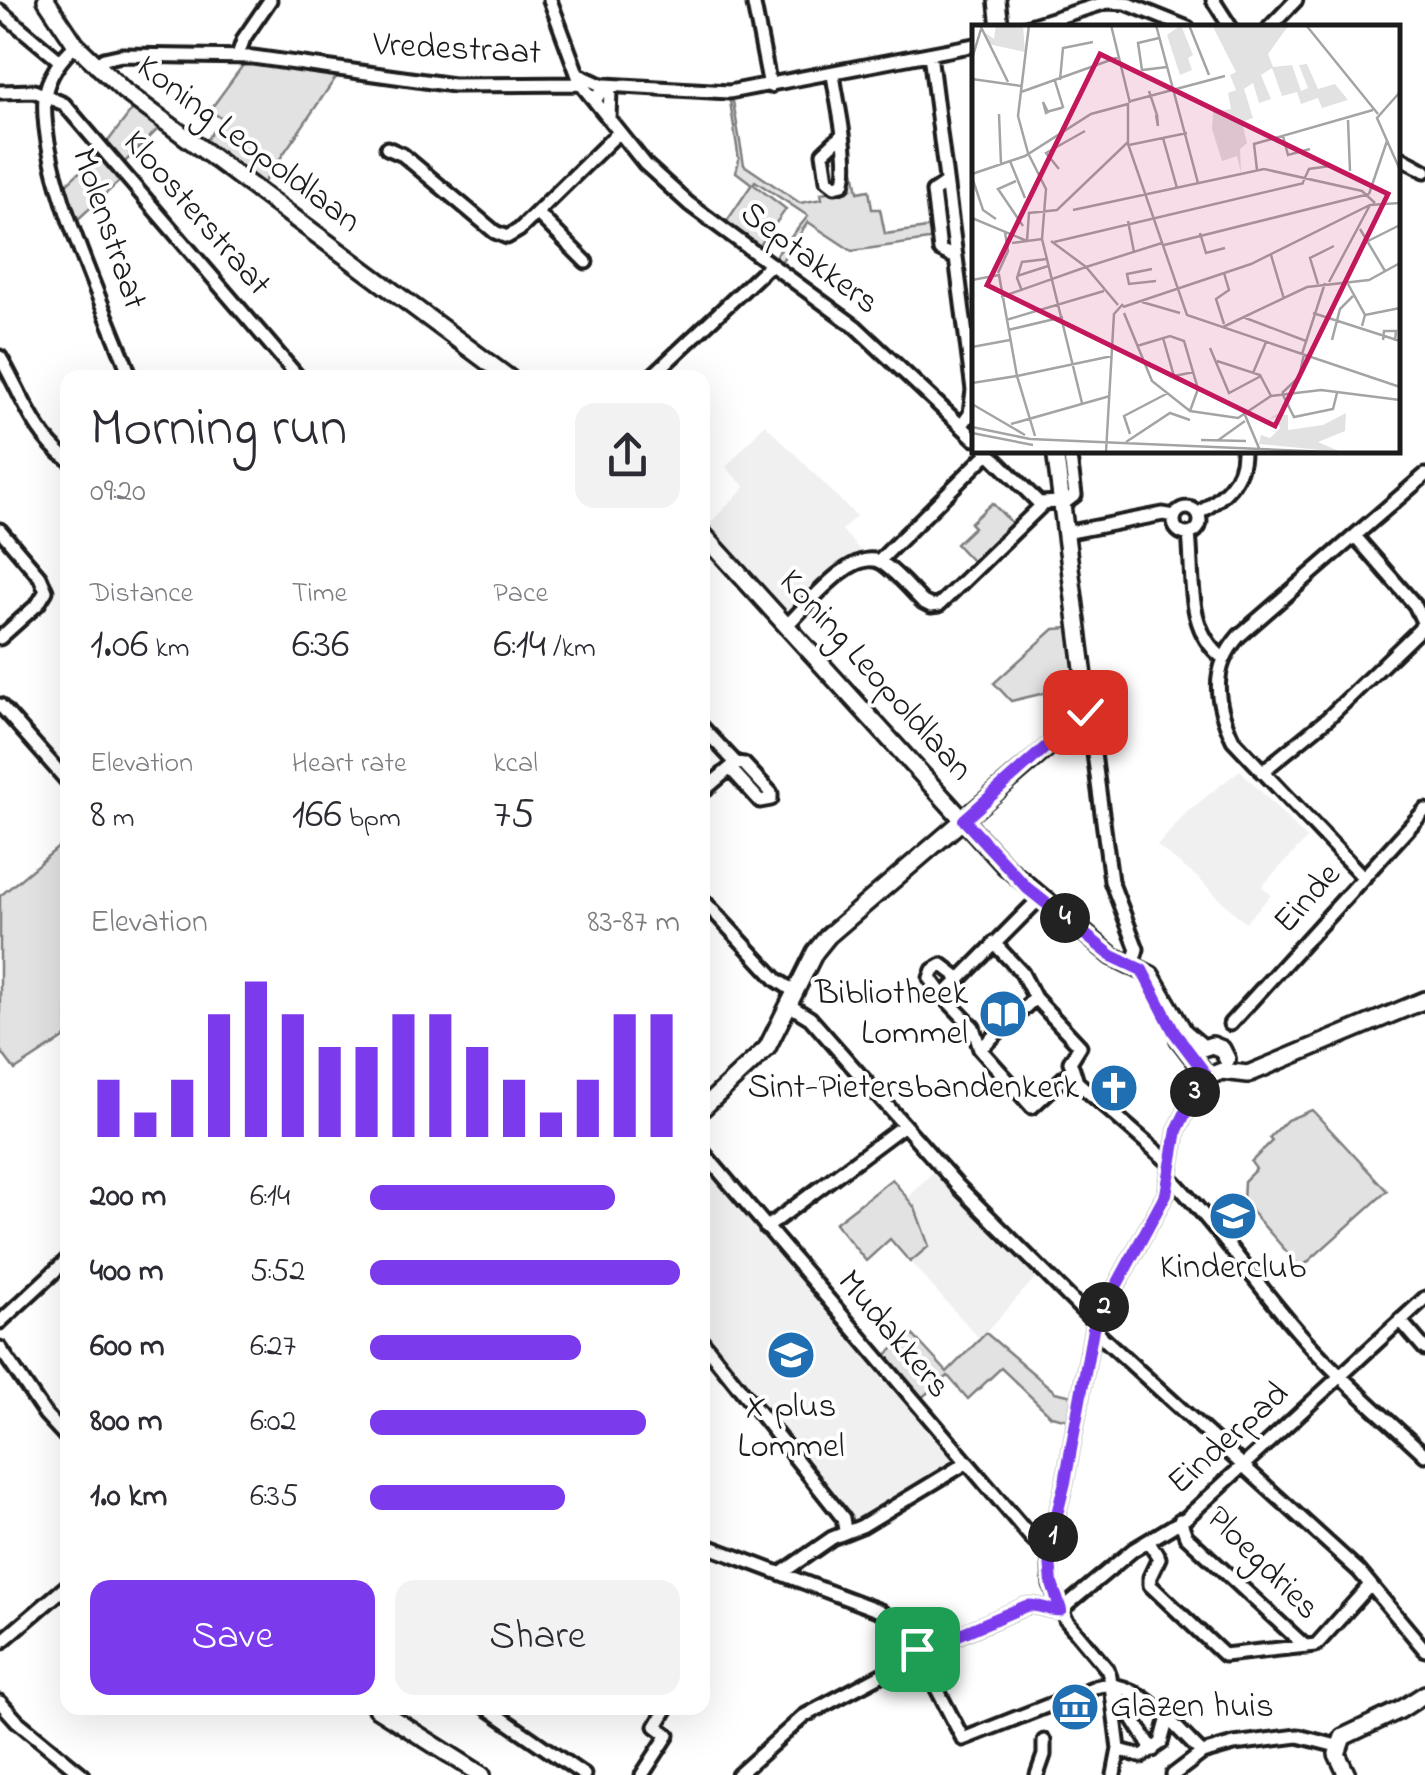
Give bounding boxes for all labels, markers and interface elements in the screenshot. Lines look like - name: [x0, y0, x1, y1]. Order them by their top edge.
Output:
- street label: Vredestraat: [371, 20, 543, 80]
- inset map: [972, 25, 1400, 452]
- street label: Koning Leopoldlaan: [125, 43, 371, 247]
- street label: Kloosterstraat: [109, 120, 283, 308]
- street label: Molenstraat: [57, 142, 159, 317]
- street label: Septakkers: [729, 190, 889, 328]
- text: Morning run: [90, 391, 347, 471]
- button: share: [575, 403, 680, 508]
- text: 09:20: [90, 469, 146, 516]
- street label: Koning Leopoldlaan: [766, 559, 984, 793]
- text: Distance: [90, 574, 193, 615]
- text: Time: [292, 574, 347, 615]
- text: Pace: [493, 574, 548, 615]
- text: 1.06: [90, 615, 149, 676]
- text: 6:36: [292, 615, 350, 676]
- text: 6:14: [493, 615, 546, 676]
- text: km: [149, 629, 190, 670]
- text: /km: [546, 629, 596, 670]
- pin: [1043, 670, 1128, 755]
- icon: check: [1058, 685, 1113, 740]
- text: Elevation: [90, 744, 193, 785]
- text: Heart rate: [292, 744, 406, 785]
- text: kcal: [493, 744, 538, 785]
- text: 8: [90, 785, 106, 846]
- text: 166: [292, 785, 342, 846]
- text: 75: [493, 785, 535, 846]
- text: m: [106, 799, 135, 840]
- text: bpm: [342, 799, 401, 840]
- street label: Einde: [1262, 852, 1354, 946]
- pin: 4: [1040, 893, 1090, 943]
- text: 4: [1059, 897, 1071, 938]
- text: Elevation: [90, 900, 208, 947]
- text: 83–87 m: [588, 900, 680, 947]
- place label: Bibliotheek Lommel: [814, 969, 969, 1060]
- library icon: Bibliotheek Lommel: [977, 988, 1029, 1040]
- church icon: Sint-Pietersbandenkerk: [1088, 1062, 1140, 1114]
- place label: Sint-Pietersbandenkerk: [747, 1063, 1080, 1114]
- pin: 3: [1170, 1067, 1220, 1117]
- text: 3: [1189, 1071, 1201, 1112]
- text: 200 m: [90, 1174, 166, 1221]
- text: 6:14: [250, 1174, 290, 1221]
- school or university icon: Kinderclub: [1207, 1190, 1259, 1242]
- place label: Kinderclub: [1160, 1243, 1306, 1294]
- text: 400 m: [90, 1249, 164, 1296]
- text: 5:52: [250, 1249, 305, 1296]
- street label: Mudakkers: [824, 1259, 962, 1411]
- pin: 2: [1079, 1282, 1129, 1332]
- text: 2: [1097, 1286, 1111, 1327]
- text: 600 m: [90, 1324, 165, 1371]
- text: 6:27: [250, 1324, 296, 1371]
- school or university icon: X plus Lommel: [765, 1329, 817, 1381]
- street label: Einderpad: [1157, 1370, 1301, 1508]
- place label: X plus Lommel: [737, 1382, 845, 1473]
- text: 800 m: [90, 1399, 162, 1446]
- text: 6:02: [250, 1399, 297, 1446]
- text: 1.0 km: [90, 1474, 167, 1521]
- text: 6:35: [250, 1474, 298, 1521]
- street label: Ploegdries: [1193, 1495, 1331, 1633]
- pin: 1: [1028, 1512, 1078, 1562]
- text: 1: [1049, 1516, 1057, 1557]
- button: Save: [90, 1580, 375, 1695]
- button: Share: [395, 1580, 680, 1695]
- pin: [875, 1607, 960, 1692]
- icon: arrive: [890, 1622, 945, 1677]
- museum icon: Glazen huis: [1049, 1681, 1101, 1733]
- place label: Glazen huis: [1110, 1682, 1274, 1733]

